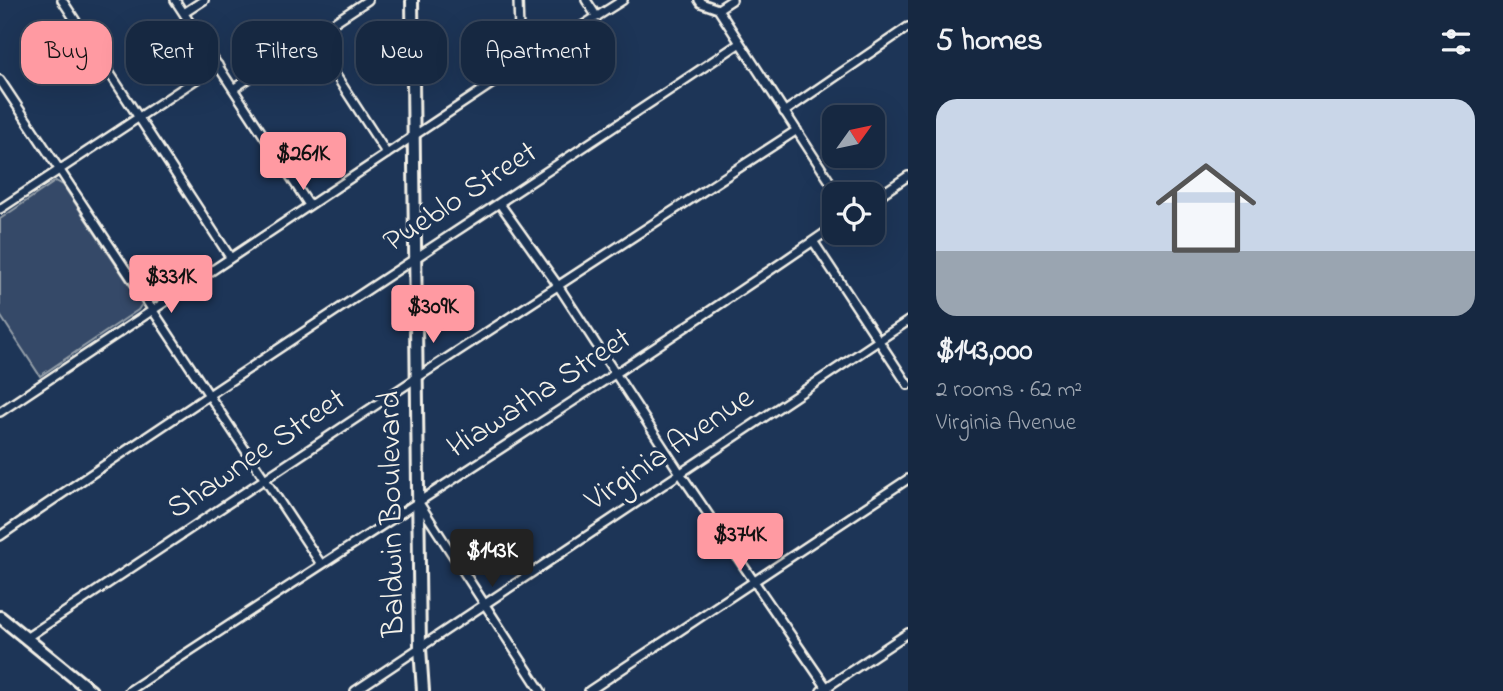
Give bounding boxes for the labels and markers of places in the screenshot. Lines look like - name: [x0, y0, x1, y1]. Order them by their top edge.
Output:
- pin: $261K: [254, 132, 352, 192]
- pin: $331K: [122, 256, 220, 315]
- pin: $309K: [384, 286, 482, 345]
- pin: $374K: [691, 514, 789, 573]
- pin: $143K: [443, 530, 541, 589]

